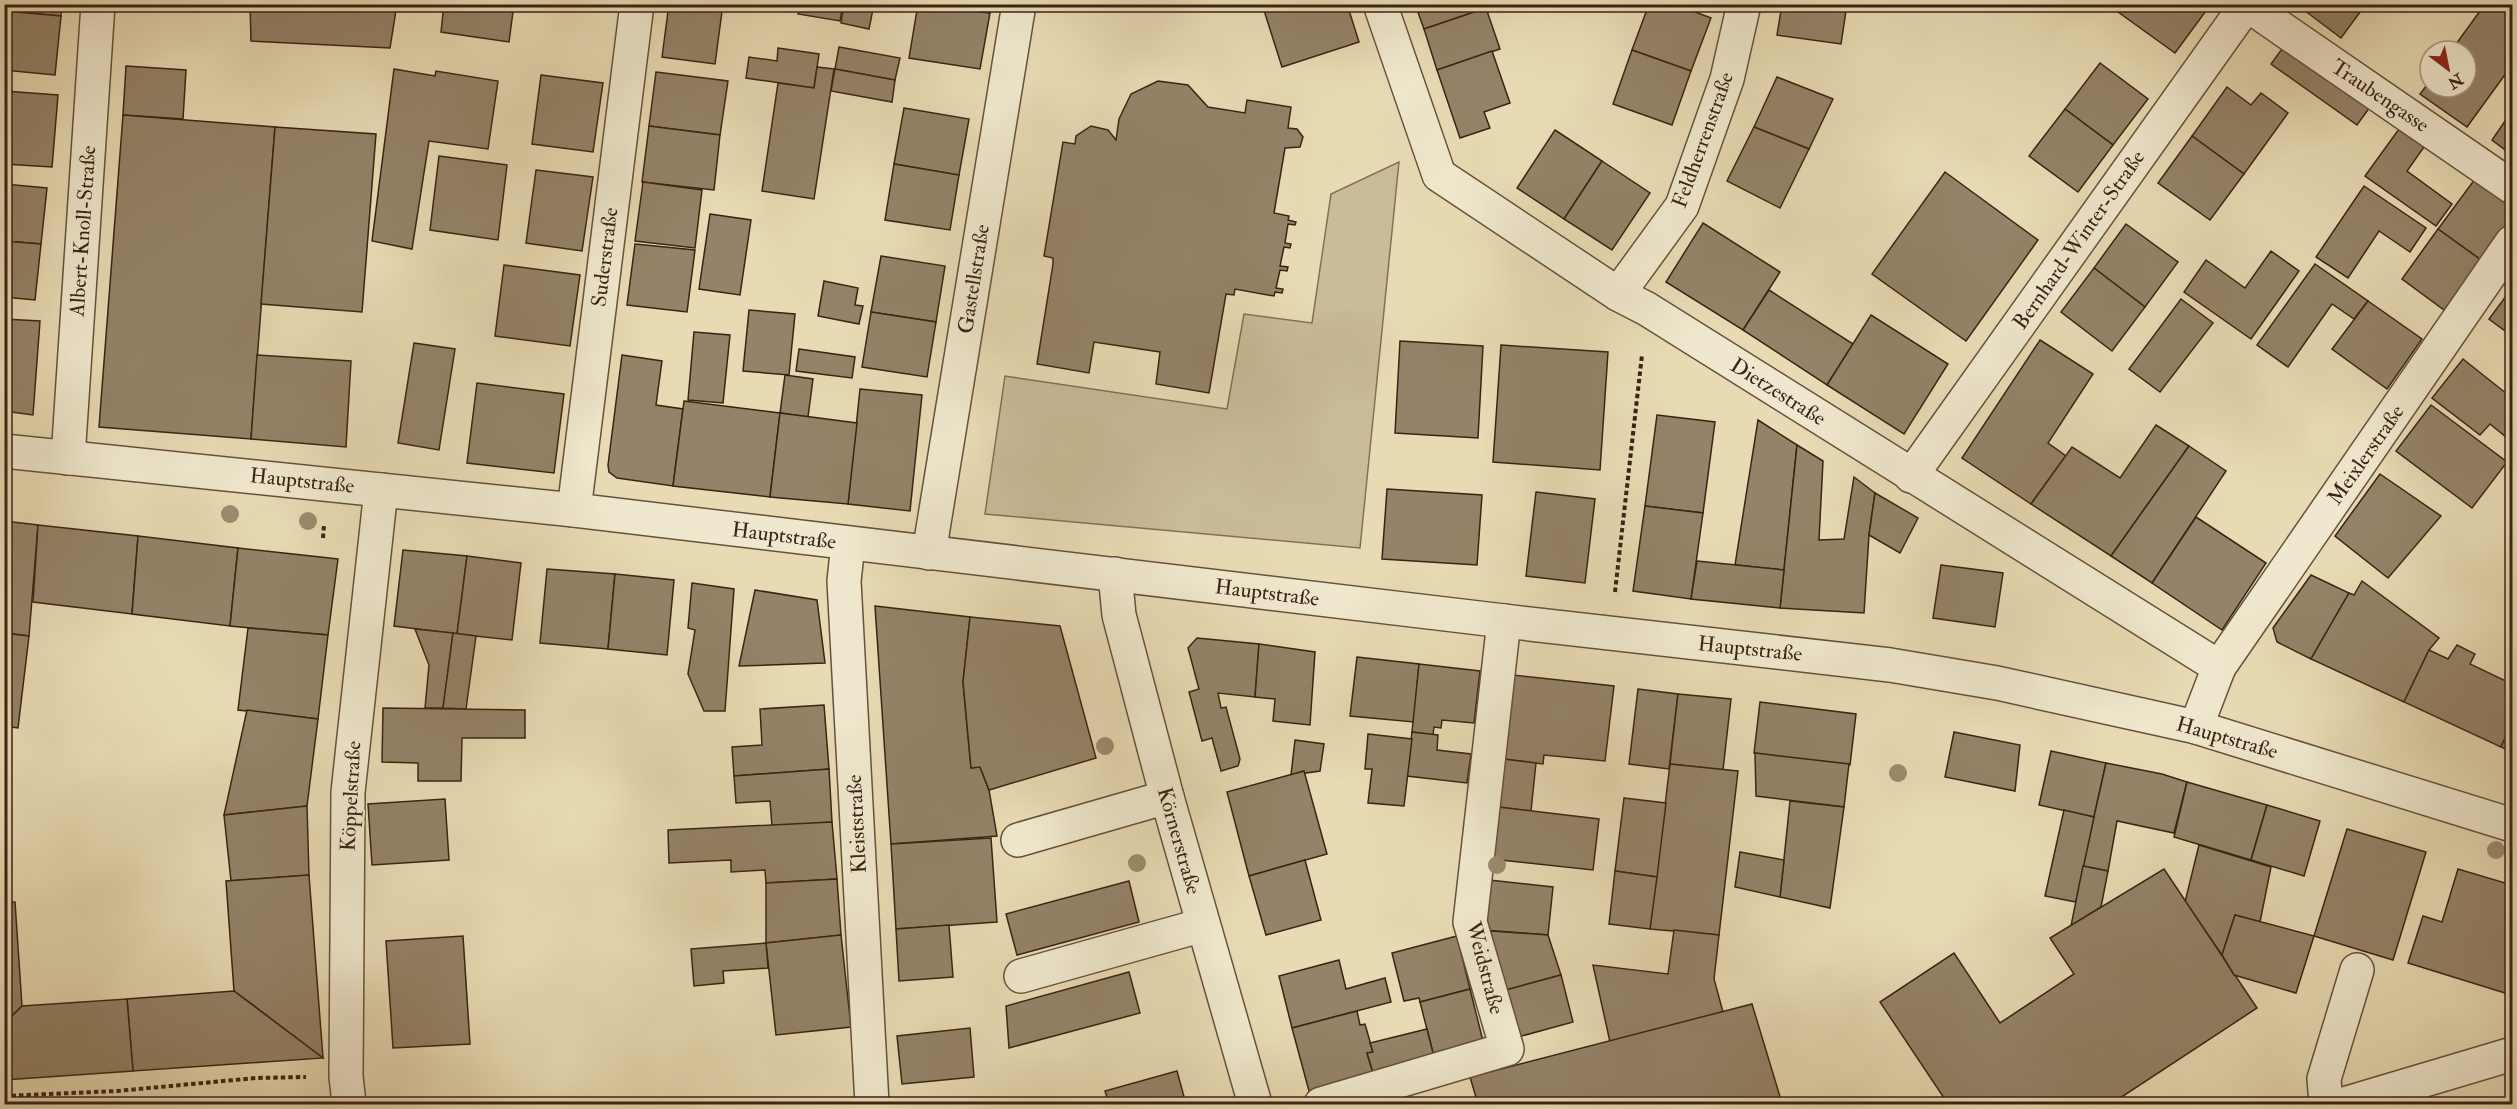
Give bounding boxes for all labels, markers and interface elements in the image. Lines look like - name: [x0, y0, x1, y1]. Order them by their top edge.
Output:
- north arrow: [2418, 39, 2478, 99]
- street label: Traubengasse: [2326, 53, 2434, 139]
- street label: Feldherrenstraße: [1666, 68, 1740, 212]
- text: N: [2443, 68, 2468, 94]
- street label: Albert-Knoll-Straße: [63, 144, 102, 318]
- street label: Bernhard-Winter-Straße: [2007, 145, 2151, 335]
- street label: Suderstraße: [586, 206, 625, 308]
- street label: Gastellstraße: [952, 222, 996, 336]
- street label: Dietzestraße: [1725, 352, 1831, 432]
- street label: Meixlerstraße: [2322, 400, 2410, 510]
- street label: Hauptstraße: [249, 462, 356, 500]
- street label: Hauptstraße: [730, 516, 838, 556]
- street label: Hauptstraße: [1213, 573, 1321, 613]
- street label: Hauptstraße: [1697, 630, 1804, 668]
- street label: Hauptstraße: [2173, 711, 2281, 765]
- street label: Köppelstraße: [335, 740, 367, 852]
- street label: Kleiststraße: [841, 774, 873, 874]
- street label: Körnerstraße: [1151, 784, 1207, 898]
- street label: Weidstraße: [1459, 918, 1510, 1017]

